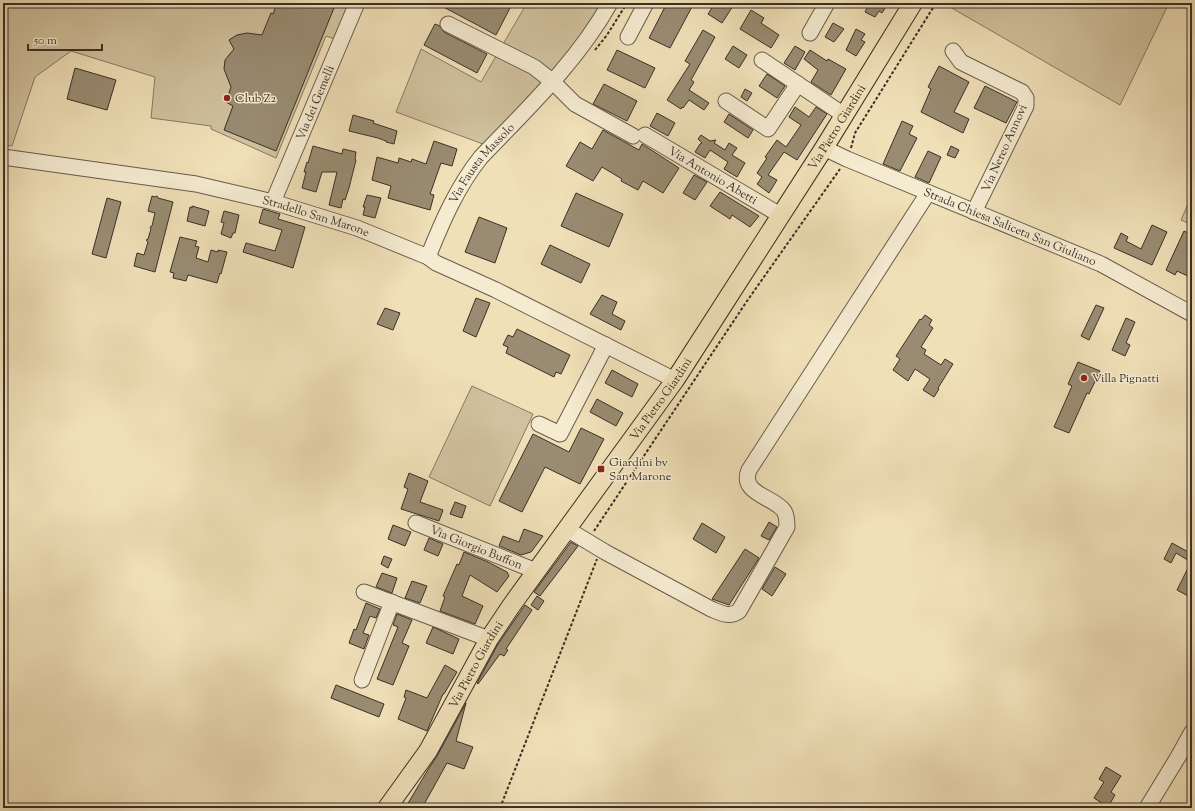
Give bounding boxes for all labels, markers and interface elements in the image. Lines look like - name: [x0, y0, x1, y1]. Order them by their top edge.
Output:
- scale bar: [28, 26, 102, 52]
- text: 50 m: [33, 32, 57, 50]
- street label: Via dei Gemelli: [292, 62, 340, 143]
- street label: Via Pietro Giardini: [804, 81, 871, 174]
- place label: Club Z2: [235, 90, 277, 108]
- marker: Club Z2: [222, 93, 232, 103]
- street label: Via Nereo Annovi: [977, 101, 1033, 195]
- street label: Via Fausta Massolo: [445, 119, 520, 207]
- street label: Via Antonio Abetti: [664, 143, 761, 210]
- street label: Strada Chiesa Saliceta San Giuliano: [921, 184, 1099, 271]
- street label: Stradello San Marone: [260, 192, 372, 242]
- street label: Via Pietro Giardini: [626, 354, 697, 445]
- place label: Villa Pignatti: [1092, 370, 1160, 388]
- marker: Villa Pignatti: [1079, 373, 1089, 383]
- place label: Giardini bv San Marone: [609, 454, 672, 486]
- marker: Giardini bv San Marone: [596, 464, 606, 474]
- street label: Via Giorgio Buffon: [427, 521, 525, 575]
- street label: Via Pietro Giardini: [445, 617, 509, 712]

